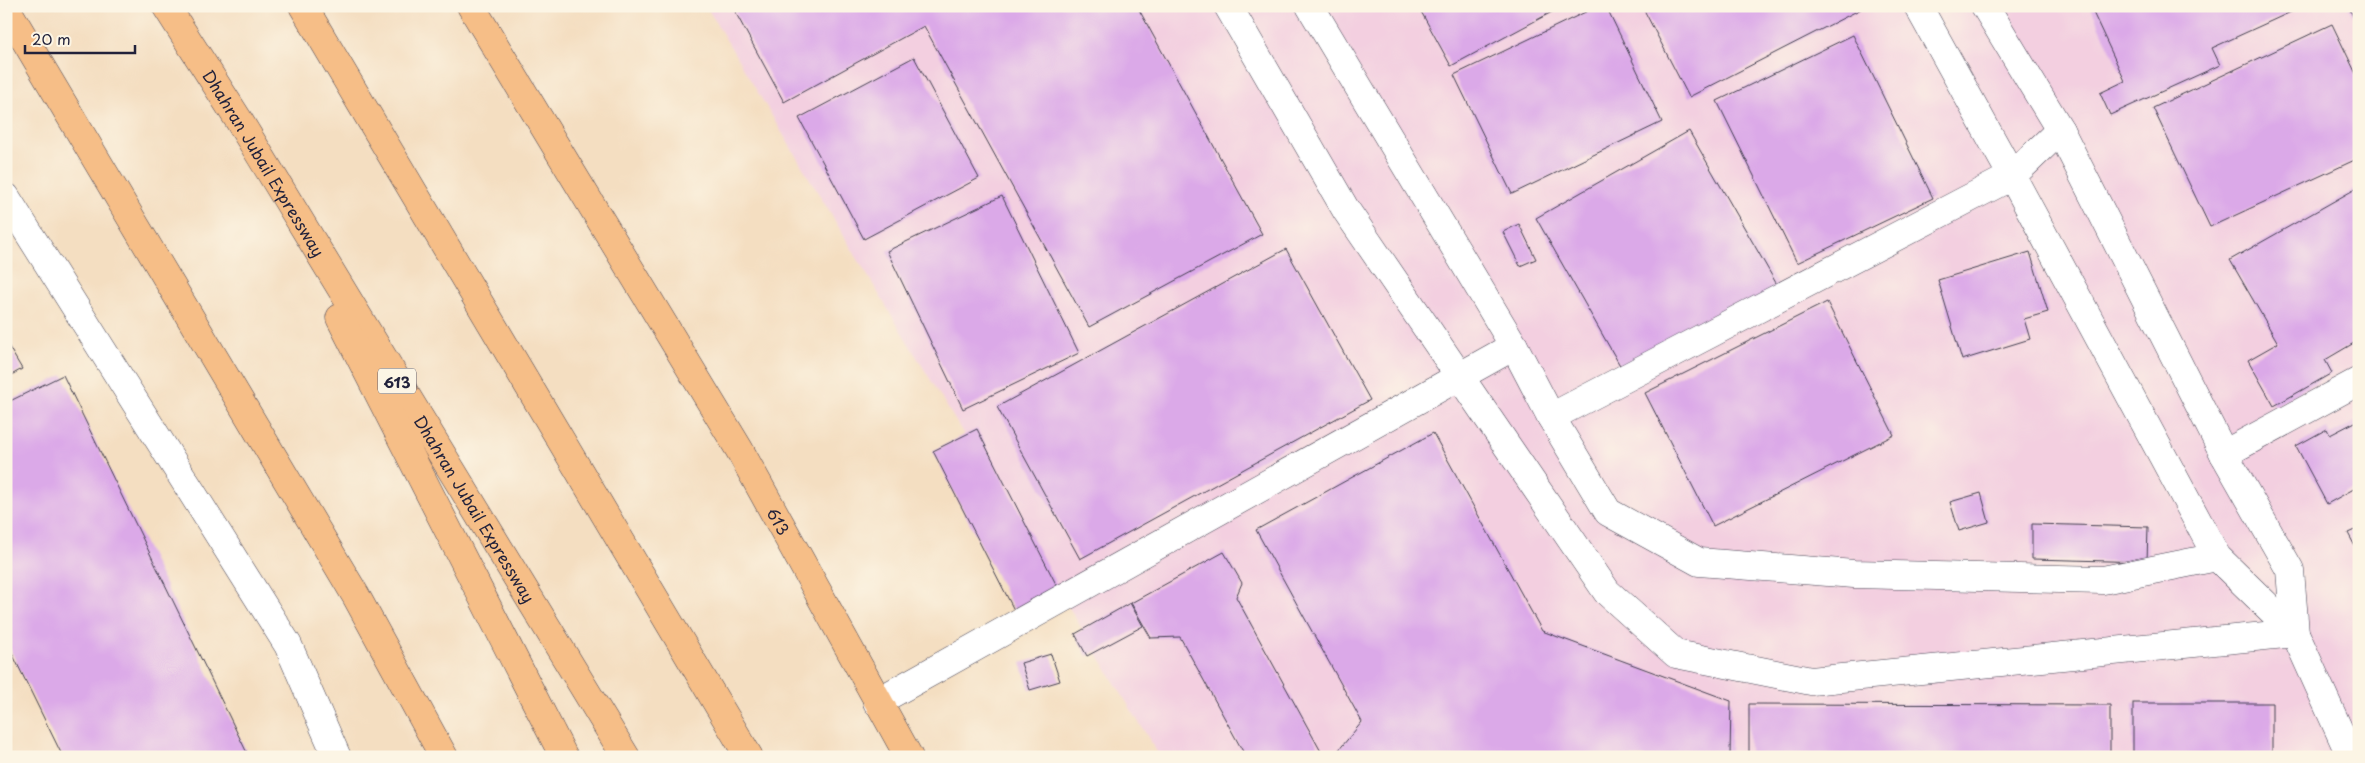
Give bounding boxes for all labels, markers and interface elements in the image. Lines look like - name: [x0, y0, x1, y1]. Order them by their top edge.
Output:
- scale bar: [25, 22, 135, 54]
- text: 20 m: [32, 27, 71, 50]
- street label: Dhahran Jubail Expressway: [197, 65, 331, 261]
- road number: 613: [378, 368, 416, 394]
- street label: Dhahran Jubail Expressway: [409, 410, 541, 607]
- street label: 613: [761, 503, 796, 539]

